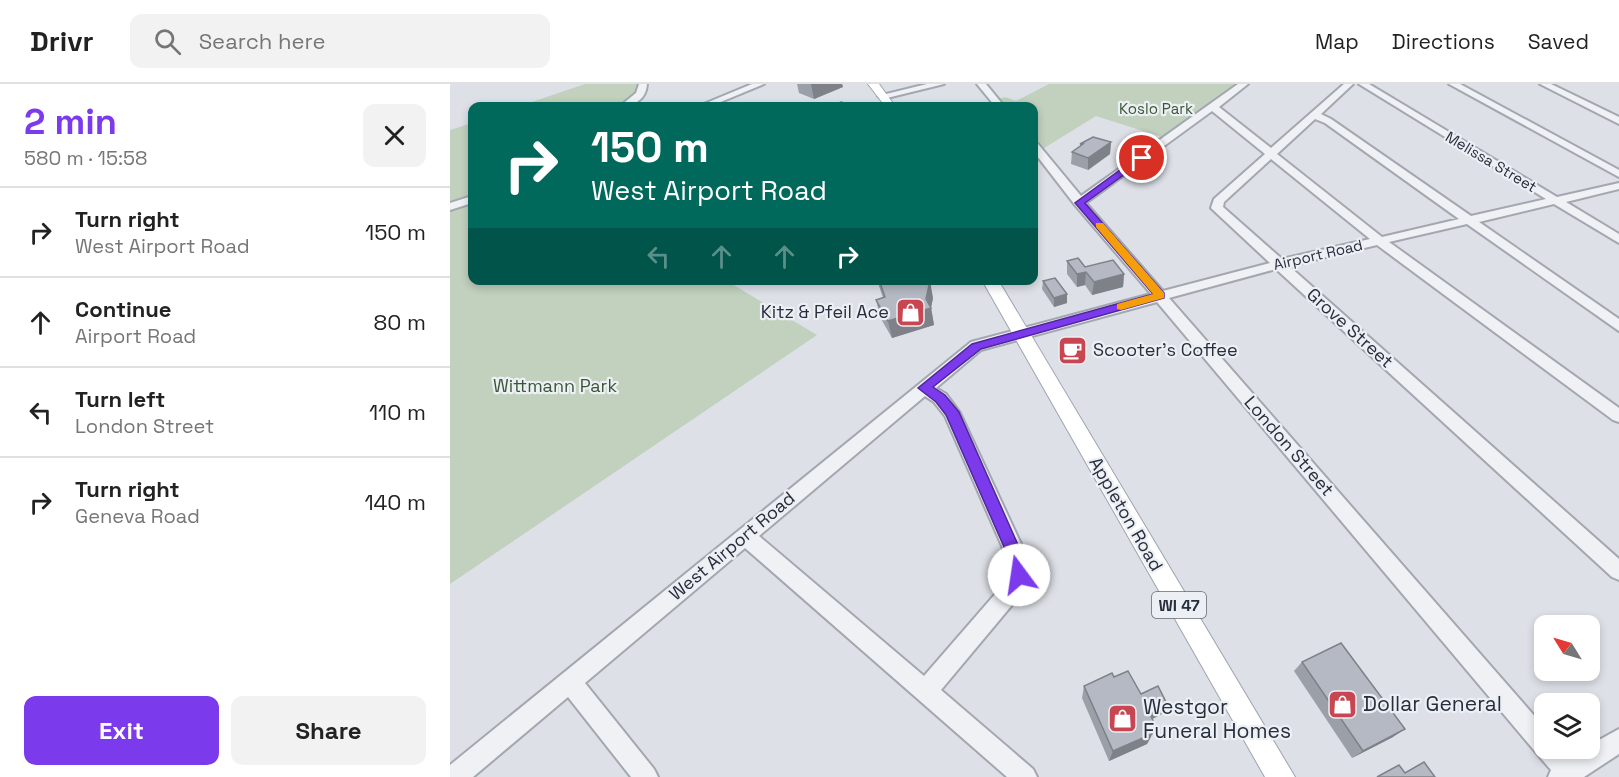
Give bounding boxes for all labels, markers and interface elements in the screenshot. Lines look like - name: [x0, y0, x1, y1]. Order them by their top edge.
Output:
- search box: [130, 14, 550, 68]
- text: Drivr: [30, 23, 94, 59]
- icon: search: [151, 25, 184, 58]
- text: Search here: [199, 27, 325, 55]
- text: Map: [1315, 28, 1359, 55]
- text: Directions: [1392, 28, 1495, 55]
- text: Saved: [1528, 28, 1589, 55]
- text: 2 min: [24, 99, 117, 145]
- park label: Koslo Park: [1119, 99, 1193, 118]
- button: close: [363, 104, 426, 167]
- text: 150 m: [591, 121, 709, 174]
- icon: right: [492, 126, 570, 204]
- street label: Melissa Street: [1442, 127, 1540, 196]
- pin: [1116, 132, 1167, 183]
- icon: arrive: [1125, 141, 1158, 174]
- text: 580 m · 15:58: [24, 145, 147, 171]
- text: West Airport Road: [591, 173, 827, 208]
- text: Turn right: [75, 205, 180, 233]
- icon: right: [24, 216, 57, 249]
- text: 150 m: [365, 218, 426, 246]
- text: West Airport Road: [75, 233, 250, 259]
- street label: Airport Road: [1271, 235, 1364, 274]
- icon: left: [642, 240, 675, 273]
- icon: ahead: [705, 240, 738, 273]
- icon: ahead: [768, 240, 801, 273]
- icon: right: [831, 240, 864, 273]
- street label: Grove Street: [1302, 283, 1398, 373]
- text: Continue: [75, 295, 171, 323]
- shop icon: Kitz & Pfeil Ace: [894, 296, 926, 328]
- place label: Kitz & Pfeil Ace: [761, 300, 889, 323]
- icon: ahead: [24, 306, 57, 339]
- text: 80 m: [374, 308, 426, 336]
- text: Airport Road: [75, 323, 196, 349]
- cafe icon: Scooter's Coffee: [1056, 334, 1088, 366]
- place label: Scooter's Coffee: [1093, 338, 1238, 361]
- park label: Wittmann Park: [493, 374, 617, 397]
- text: Turn left: [75, 385, 165, 413]
- street label: London Street: [1240, 391, 1339, 501]
- icon: left: [24, 396, 57, 429]
- text: 110 m: [369, 398, 426, 426]
- text: London Street: [75, 413, 214, 439]
- street label: Appleton Road: [1084, 452, 1168, 575]
- text: Turn right: [75, 475, 180, 503]
- icon: right: [24, 486, 57, 519]
- street label: West Airport Road: [664, 486, 799, 605]
- text: 140 m: [364, 488, 426, 516]
- text: Geneva Road: [75, 503, 200, 529]
- position arrow: [987, 543, 1051, 607]
- road number: WI 47: [1152, 592, 1206, 618]
- north arrow: [1534, 615, 1600, 681]
- map controls: [1534, 615, 1600, 759]
- shop icon: Dollar General: [1326, 688, 1358, 720]
- place label: Dollar General: [1363, 690, 1502, 717]
- place label: Westgor Funeral Homes: [1143, 693, 1291, 744]
- button: layers: [1534, 693, 1600, 759]
- button: Exit: [24, 696, 219, 765]
- button: Share: [231, 696, 426, 765]
- shop icon: Westgor Funeral Homes: [1106, 703, 1138, 735]

